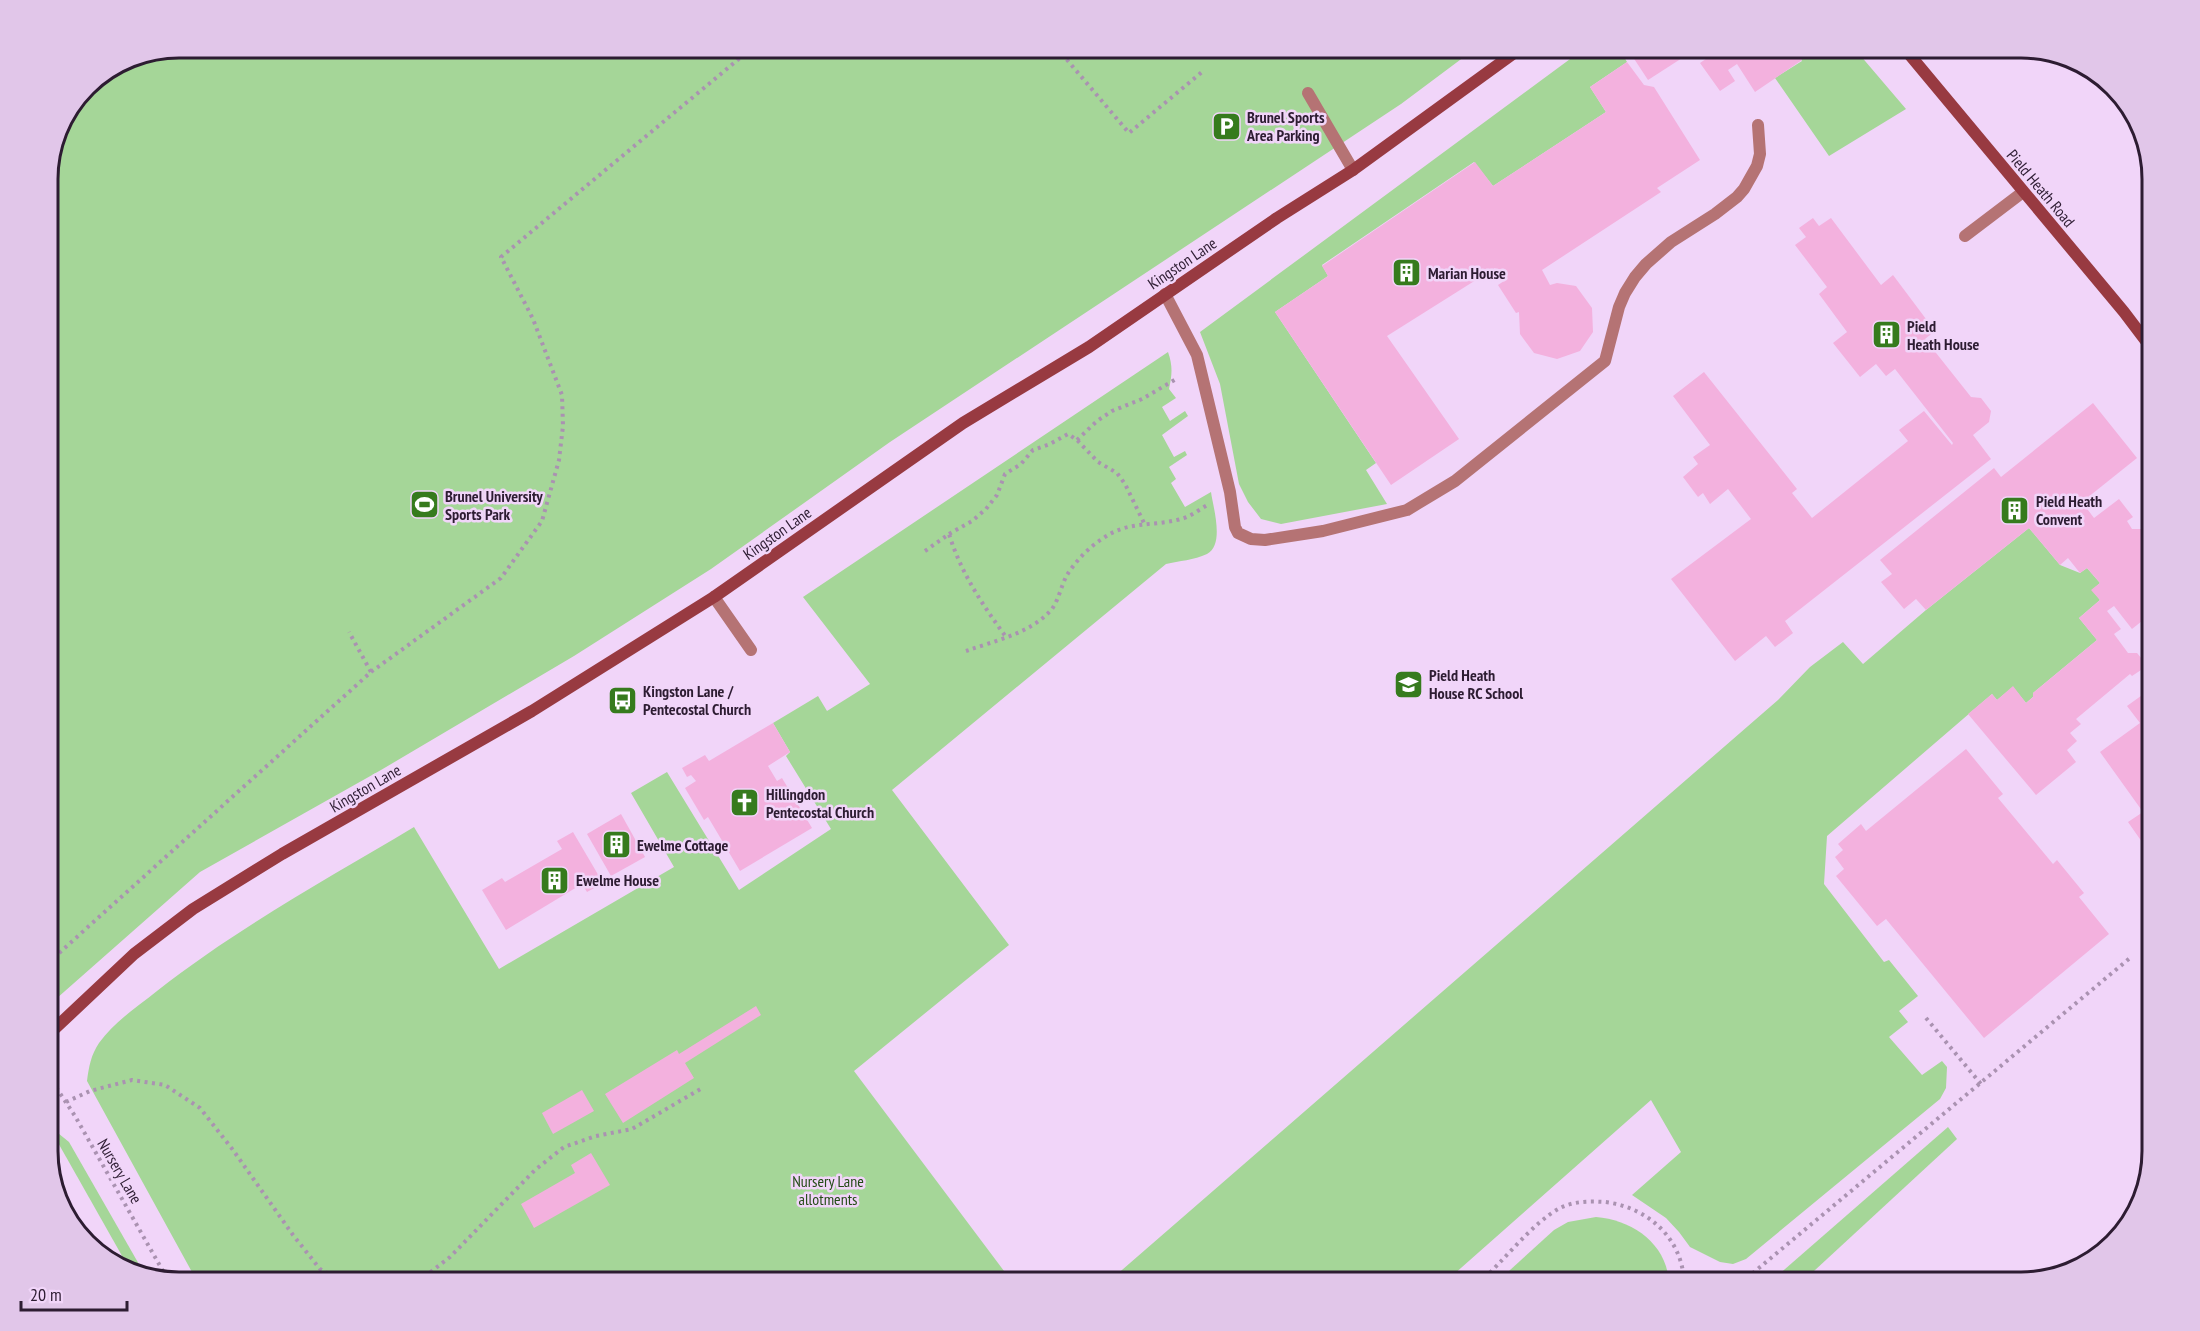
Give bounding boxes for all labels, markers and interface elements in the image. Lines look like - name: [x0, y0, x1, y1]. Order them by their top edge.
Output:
- place label: Brunel Sports Area Parking: [1246, 107, 1325, 145]
- parking icon: Brunel Sports Area Parking: [1210, 110, 1242, 142]
- street label: Pield Heath Road: [2003, 145, 2079, 231]
- street label: Kingston Lane: [1144, 233, 1220, 293]
- building icon: Marian House: [1391, 257, 1423, 289]
- place label: Marian House: [1428, 263, 1506, 283]
- place label: Pield Heath House: [1907, 316, 1979, 354]
- building icon: Pield Heath House: [1870, 319, 1902, 351]
- place label: Brunel University Sports Park: [445, 486, 543, 524]
- sports icon: Brunel University Sports Park: [408, 489, 440, 521]
- place label: Pield Heath Convent: [2036, 491, 2102, 529]
- building icon: Pield Heath Convent: [1999, 494, 2031, 526]
- street label: Kingston Lane: [739, 502, 815, 564]
- place label: Pield Heath House RC School: [1429, 665, 1523, 703]
- school or university icon: Pield Heath House RC School: [1392, 668, 1424, 700]
- place label: Kingston Lane / Pentecostal Church: [643, 681, 751, 719]
- bus stop icon: Kingston Lane / Pentecostal Church: [606, 684, 638, 716]
- street label: Kingston Lane: [326, 760, 404, 816]
- place label: Hillingdon Pentecostal Church: [766, 784, 874, 822]
- church icon: Hillingdon Pentecostal Church: [729, 787, 761, 819]
- building icon: Ewelme Cottage: [600, 829, 632, 861]
- place label: Ewelme Cottage: [637, 835, 728, 855]
- building icon: Ewelme House: [539, 864, 571, 896]
- place label: Ewelme House: [576, 870, 659, 890]
- street label: Nursery Lane: [93, 1135, 147, 1207]
- park label: Nursery Lane allotments: [792, 1171, 864, 1209]
- scale bar: [21, 1274, 128, 1312]
- text: 20 m: [30, 1283, 62, 1306]

